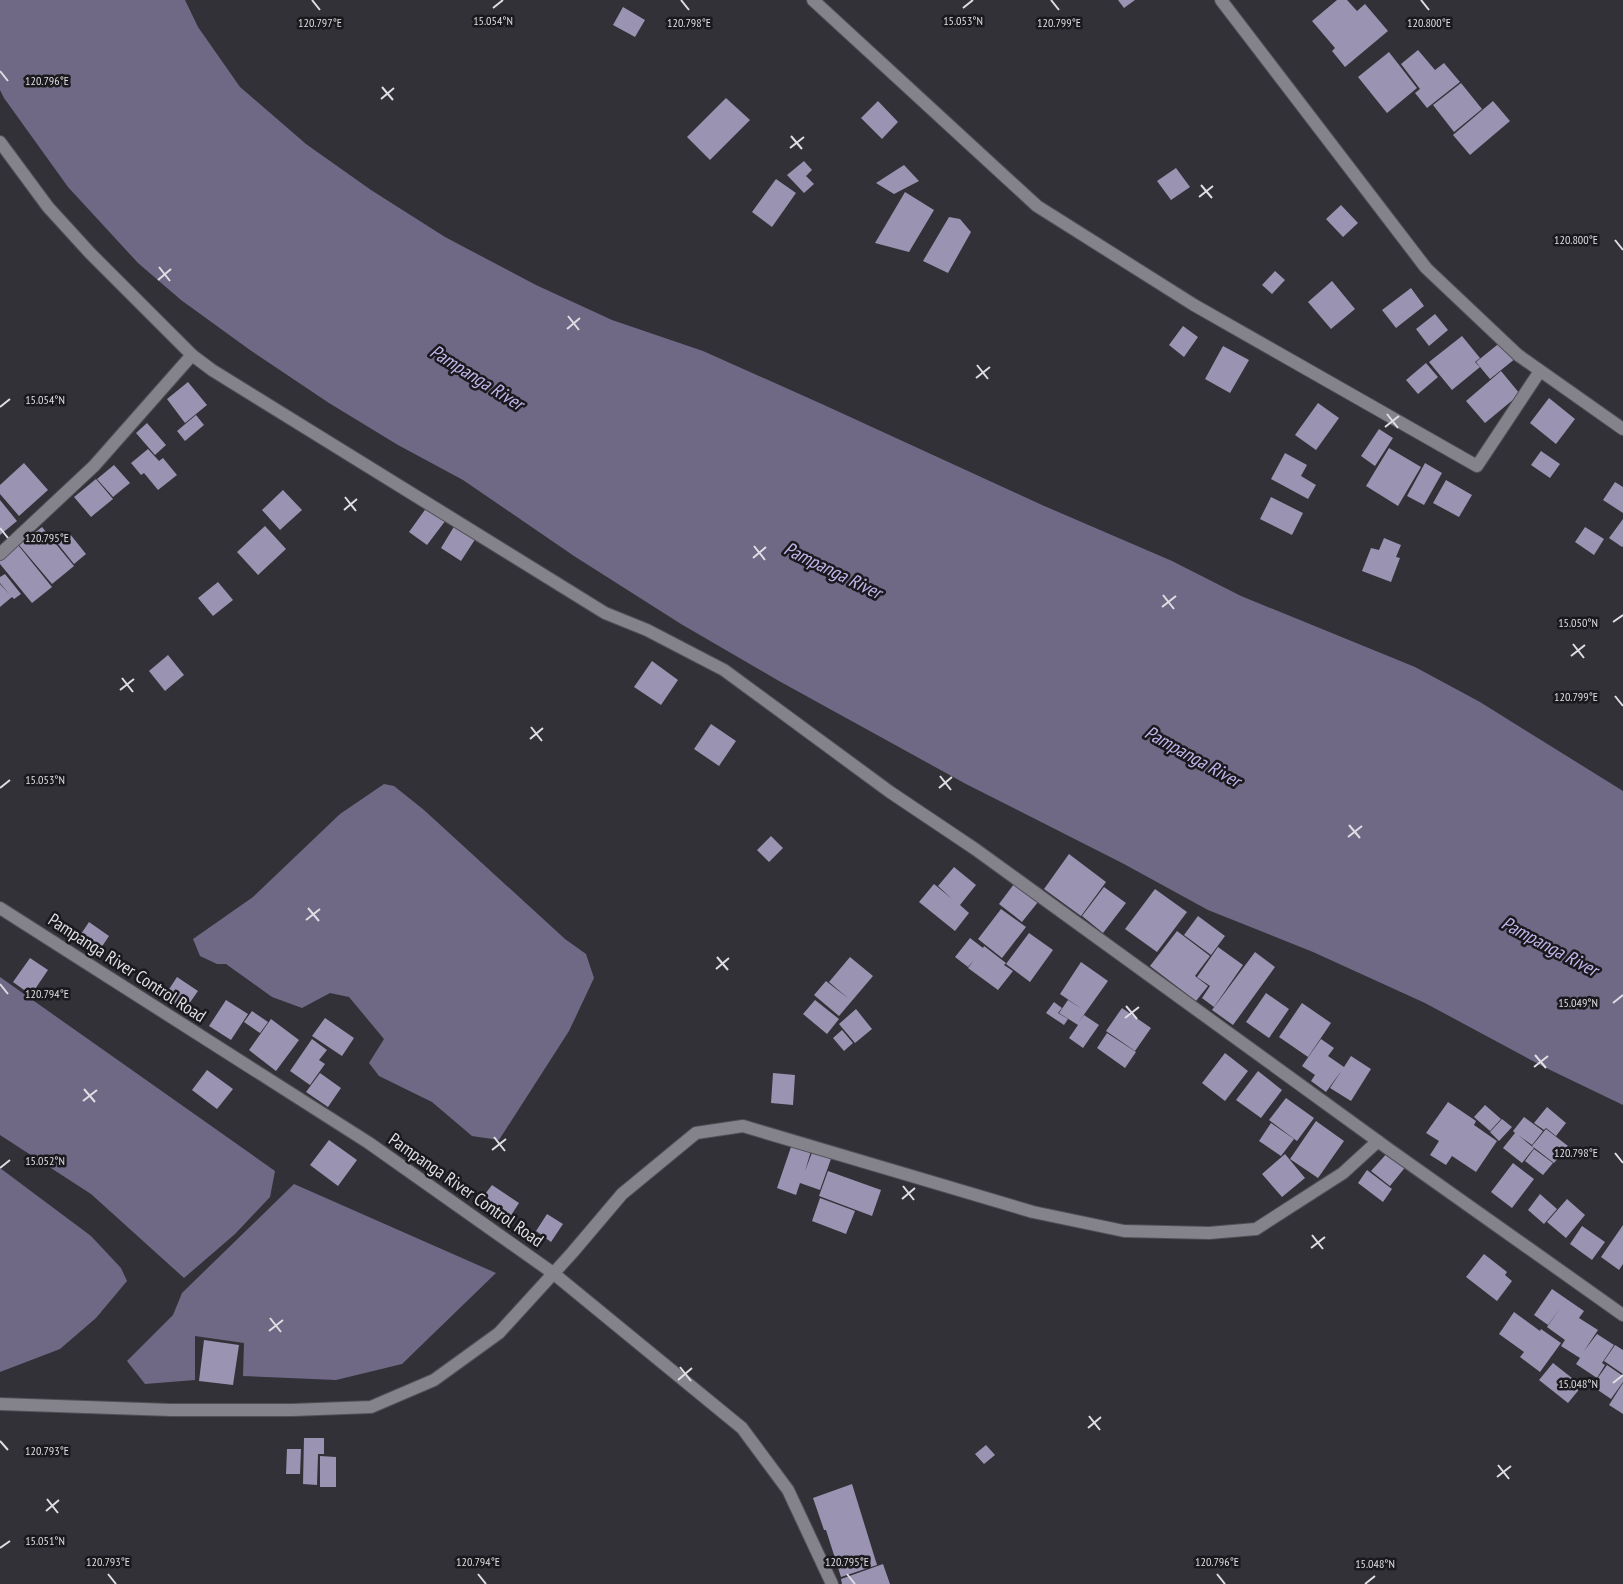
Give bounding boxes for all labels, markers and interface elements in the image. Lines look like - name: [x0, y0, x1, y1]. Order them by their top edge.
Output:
- text: 15.054°N: [473, 13, 513, 28]
- text: 15.053°N: [943, 13, 983, 28]
- text: 120.797°E: [298, 15, 342, 30]
- text: 120.798°E: [667, 15, 711, 30]
- text: 120.799°E: [1037, 15, 1081, 30]
- text: 120.800°E: [1407, 15, 1451, 30]
- text: 120.796°E: [25, 73, 69, 88]
- text: 120.800°E: [1554, 232, 1598, 247]
- water label: Pampanga River: [426, 339, 531, 417]
- text: 15.054°N: [25, 392, 65, 407]
- text: 120.795°E: [25, 530, 69, 545]
- water label: Pampanga River: [780, 536, 888, 605]
- text: 15.050°N: [1558, 615, 1598, 630]
- text: 120.799°E: [1554, 689, 1598, 704]
- water label: Pampanga River: [1141, 720, 1247, 793]
- text: 15.053°N: [25, 772, 65, 787]
- street label: Pampanga River Control Road: [44, 908, 211, 1027]
- water label: Pampanga River: [1498, 911, 1605, 983]
- text: 120.794°E: [25, 986, 69, 1001]
- text: 15.049°N: [1558, 995, 1598, 1010]
- street label: Pampanga River Control Road: [384, 1127, 548, 1252]
- text: 120.798°E: [1554, 1145, 1598, 1160]
- text: 15.052°N: [25, 1153, 65, 1168]
- text: 15.048°N: [1558, 1376, 1598, 1391]
- text: 120.793°E: [25, 1443, 69, 1458]
- text: 15.051°N: [25, 1533, 65, 1548]
- text: 120.793°E: [86, 1554, 130, 1569]
- text: 120.794°E: [456, 1554, 500, 1569]
- text: 120.795°E: [825, 1554, 869, 1569]
- text: 120.796°E: [1195, 1554, 1239, 1569]
- text: 15.048°N: [1355, 1556, 1395, 1571]

